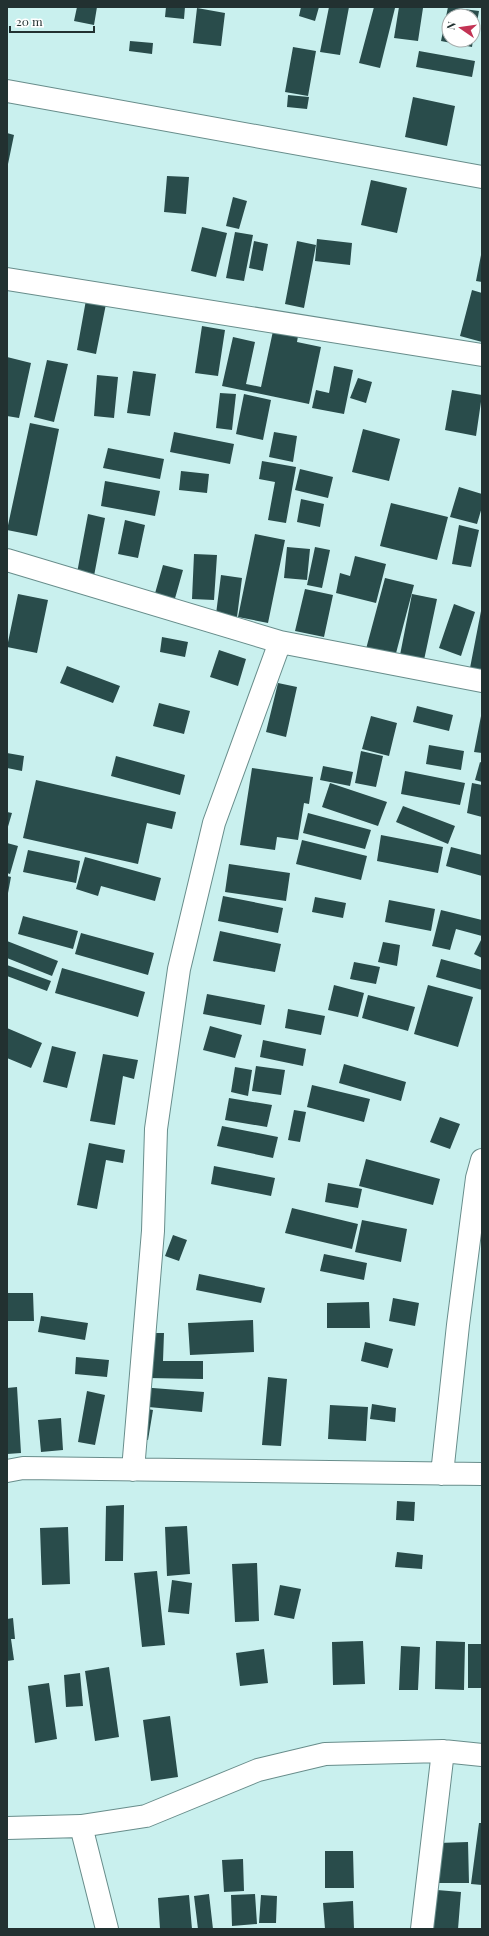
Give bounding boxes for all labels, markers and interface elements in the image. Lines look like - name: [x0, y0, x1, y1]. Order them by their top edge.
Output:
- scale bar: [10, 8, 94, 34]
- north arrow: [441, 8, 481, 48]
- text: 20 m: [16, 13, 43, 29]
- text: N: [443, 20, 459, 31]

